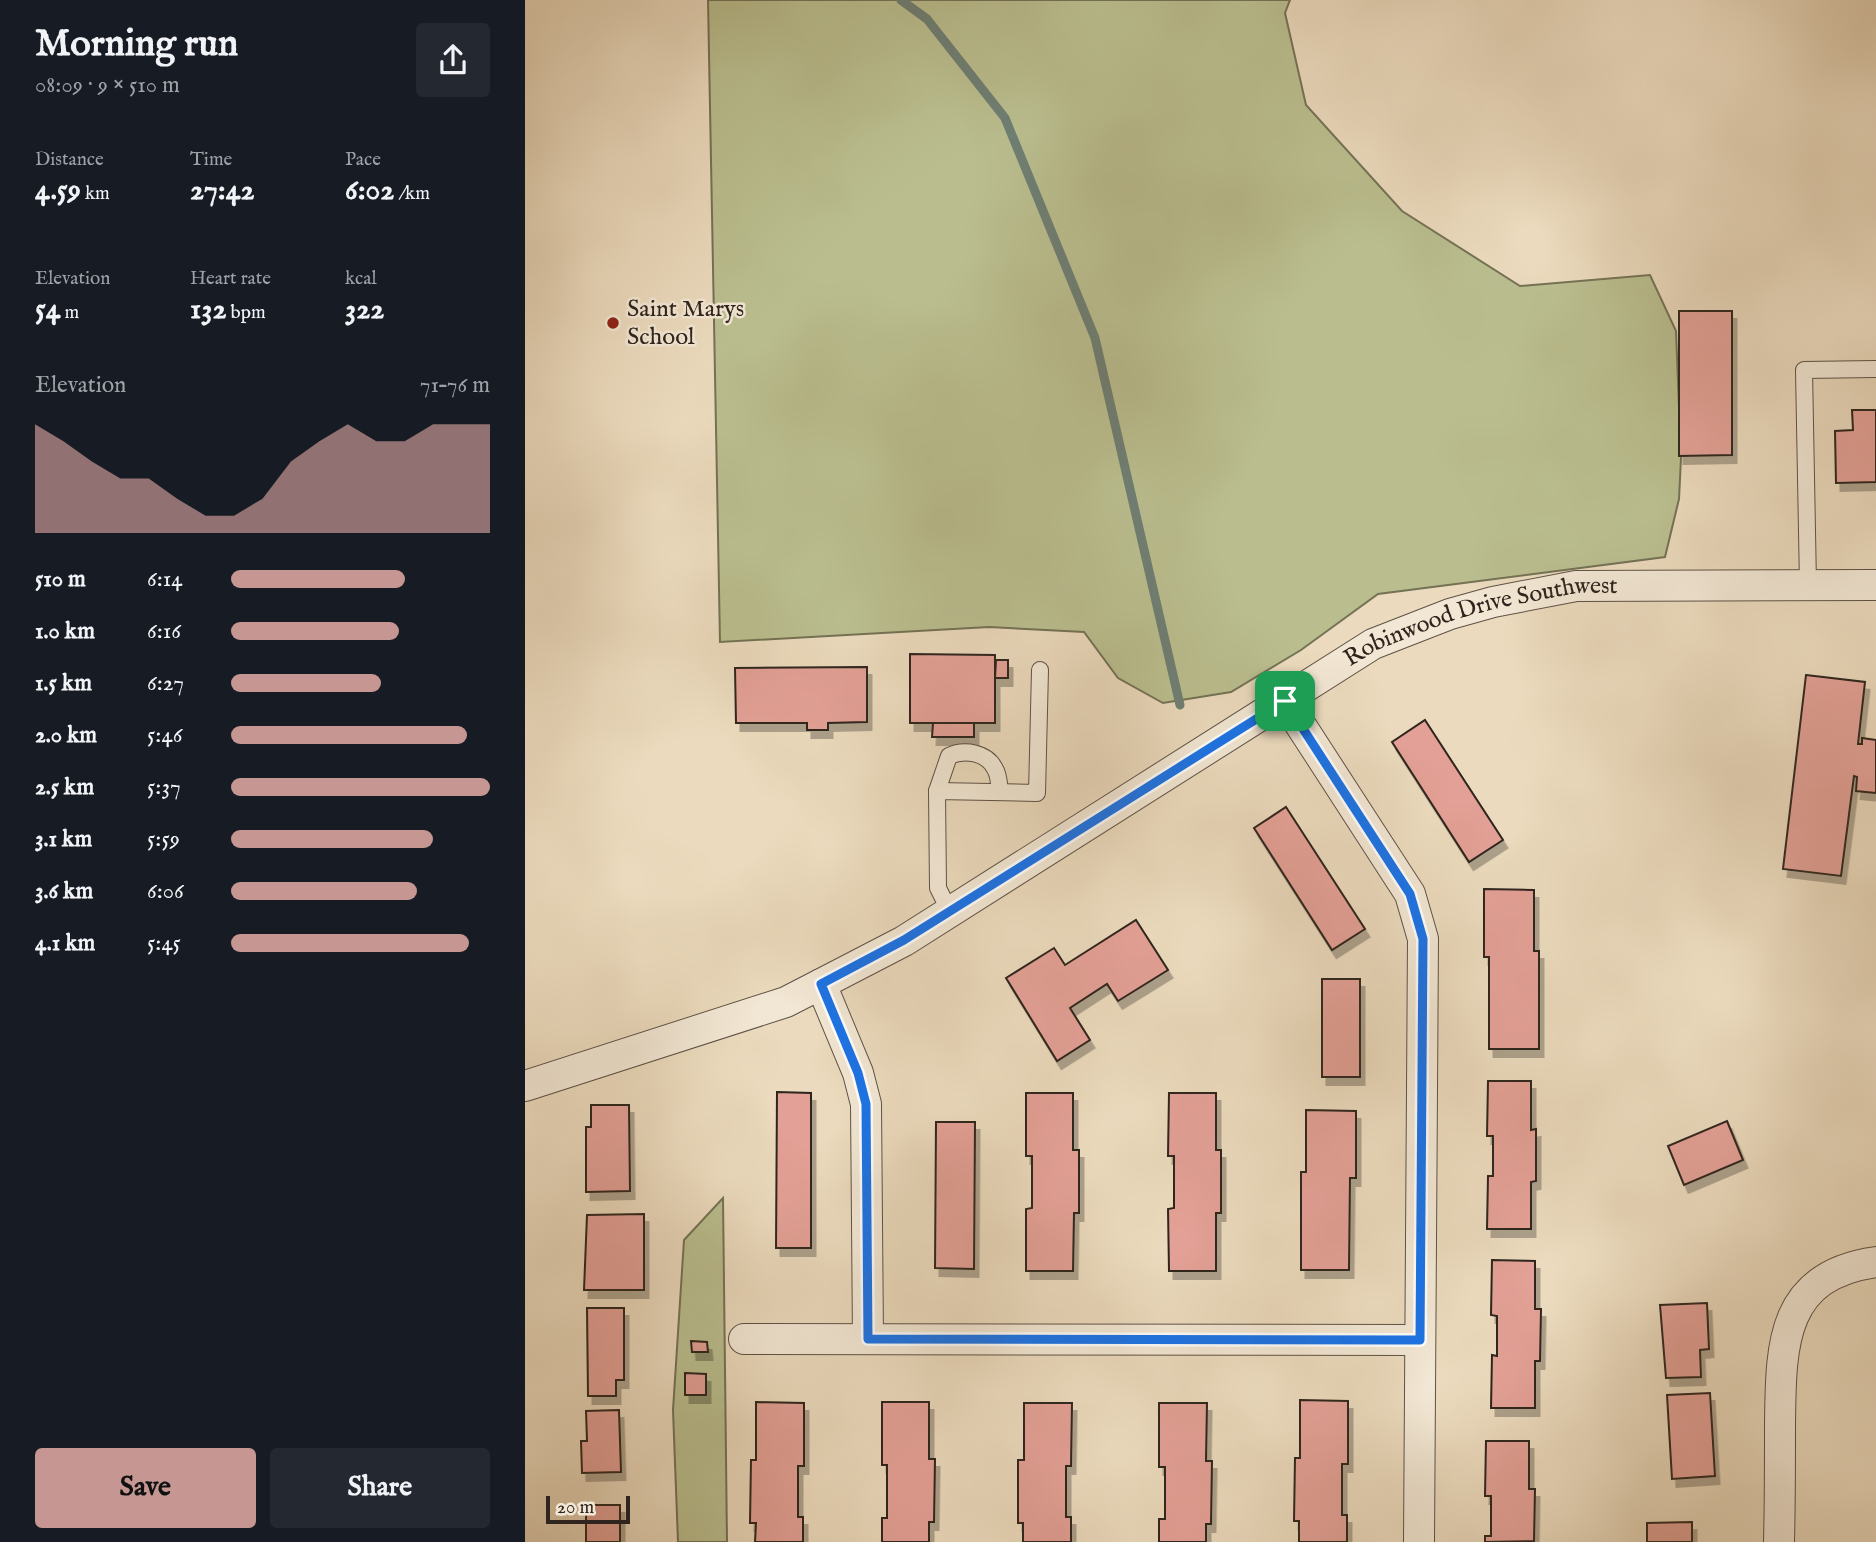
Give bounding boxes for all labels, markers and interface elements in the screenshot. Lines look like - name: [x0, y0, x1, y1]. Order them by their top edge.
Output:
- text: Morning run: [35, 21, 238, 69]
- button: share: [416, 23, 490, 97]
- text: 08:09 · 9 × 510 m: [35, 71, 180, 100]
- text: Distance: [35, 148, 104, 172]
- text: Time: [190, 148, 232, 172]
- text: Pace: [345, 148, 381, 172]
- text: 4.59: [35, 172, 81, 210]
- text: 27:42: [190, 172, 254, 210]
- text: 6:02: [345, 172, 394, 210]
- text: km: [81, 182, 110, 206]
- text: /km: [394, 182, 430, 206]
- text: Elevation: [35, 267, 110, 291]
- text: Heart rate: [190, 267, 271, 291]
- text: kcal: [345, 267, 377, 291]
- text: 54: [35, 291, 60, 329]
- text: 132: [190, 291, 226, 329]
- text: 322: [345, 291, 384, 329]
- place label: Saint Marys School: [627, 294, 744, 353]
- text: m: [60, 301, 79, 325]
- text: bpm: [226, 301, 266, 325]
- marker: Saint Marys School: [605, 315, 621, 331]
- text: Elevation: [35, 371, 126, 400]
- text: 71–76 m: [420, 371, 490, 400]
- text: 510 m: [35, 565, 86, 594]
- text: 6:14: [147, 565, 183, 594]
- street label: Robinwood Drive Southwest: [1338, 570, 1618, 674]
- text: 1.0 km: [35, 617, 95, 646]
- text: 6:16: [147, 617, 181, 646]
- text: 1.5 km: [35, 669, 92, 698]
- text: 6:27: [147, 669, 184, 698]
- pin: [1255, 671, 1315, 731]
- icon: arrive: [1266, 682, 1304, 720]
- text: 2.0 km: [35, 721, 97, 750]
- text: 5:46: [147, 721, 182, 750]
- text: 2.5 km: [35, 773, 94, 802]
- text: 5:37: [147, 773, 181, 802]
- text: 3.1 km: [35, 825, 92, 854]
- text: 5:59: [147, 825, 180, 854]
- text: 3.6 km: [35, 877, 93, 906]
- text: 6:06: [147, 877, 184, 906]
- text: 4.1 km: [35, 929, 95, 958]
- text: 5:45: [147, 929, 181, 958]
- button: Save: [35, 1448, 256, 1528]
- button: Share: [270, 1448, 490, 1528]
- scale bar: [546, 1493, 630, 1525]
- text: 20 m: [557, 1496, 594, 1520]

